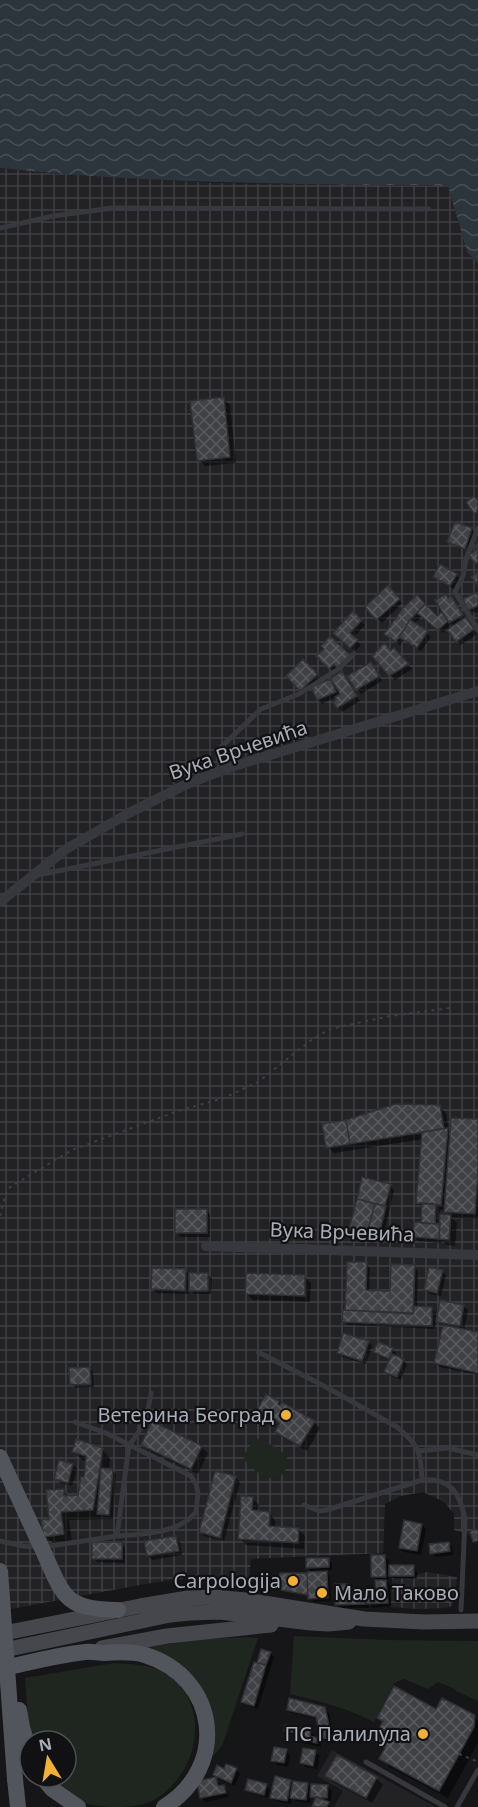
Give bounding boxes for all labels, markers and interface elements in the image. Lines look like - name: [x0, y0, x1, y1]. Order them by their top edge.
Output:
- street label: Вука Врчевића: [165, 713, 311, 786]
- street label: Вука Врчевића: [269, 1215, 415, 1248]
- place label: Ветерина Београд: [98, 1401, 274, 1428]
- marker: Ветерина Београд: [279, 1408, 293, 1422]
- place label: Carpologija: [173, 1567, 281, 1594]
- marker: Carpologija: [286, 1574, 300, 1588]
- place label: Мало Таково: [334, 1579, 459, 1606]
- marker: Мало Таково: [315, 1586, 329, 1600]
- place label: ПС Палилула: [285, 1720, 411, 1747]
- marker: ПС Палилула: [416, 1727, 430, 1741]
- north arrow: [18, 1729, 78, 1789]
- text: N: [37, 1732, 54, 1756]

